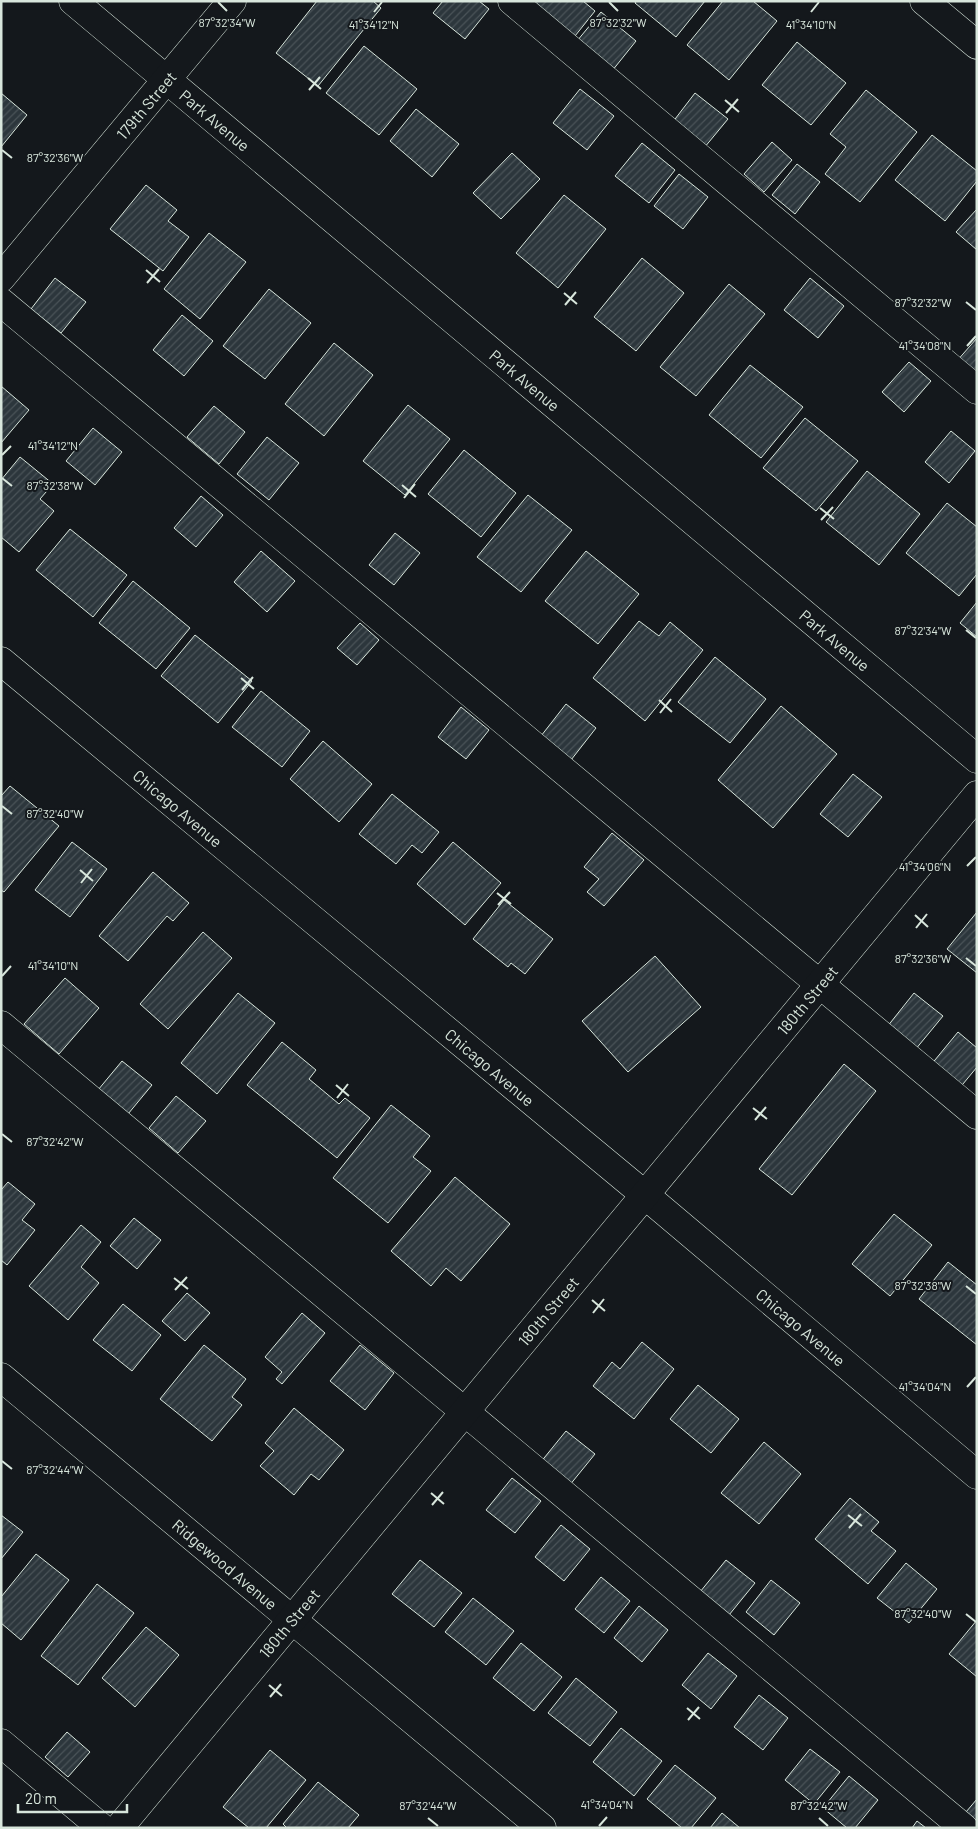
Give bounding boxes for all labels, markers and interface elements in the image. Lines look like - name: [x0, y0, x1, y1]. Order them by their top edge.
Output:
- text: 87°32'34"W: [198, 15, 256, 29]
- text: 87°32'32"W: [589, 15, 647, 29]
- text: 41°34'12"N: [349, 17, 399, 31]
- text: 41°34'10"N: [786, 17, 836, 31]
- street label: 179th Street: [112, 67, 180, 143]
- street label: Park Avenue: [176, 85, 254, 155]
- text: 87°32'36"W: [27, 150, 84, 164]
- text: 87°32'32"W: [894, 295, 952, 309]
- text: 41°34'08"N: [899, 338, 951, 352]
- street label: Park Avenue: [486, 345, 564, 415]
- text: 41°34'12"N: [28, 438, 78, 452]
- text: 87°32'38"W: [27, 478, 84, 492]
- street label: Park Avenue: [796, 605, 874, 675]
- text: 87°32'34"W: [894, 623, 952, 637]
- street label: Chicago Avenue: [130, 765, 226, 851]
- text: 87°32'40"W: [26, 806, 84, 820]
- text: 41°34'06"N: [899, 859, 951, 873]
- text: 87°32'36"W: [895, 951, 952, 965]
- text: 41°34'10"N: [28, 958, 78, 972]
- street label: 180th Street: [773, 962, 841, 1038]
- street label: Chicago Avenue: [442, 1024, 538, 1110]
- text: 87°32'42"W: [26, 1134, 84, 1148]
- street label: 180th Street: [514, 1273, 582, 1349]
- text: 87°32'38"W: [895, 1278, 952, 1292]
- street label: Chicago Avenue: [753, 1284, 849, 1370]
- text: 41°34'04"N: [899, 1379, 951, 1393]
- text: 87°32'44"W: [26, 1462, 84, 1476]
- street label: Ridgewood Avenue: [169, 1515, 281, 1613]
- street label: 180th Street: [255, 1585, 323, 1661]
- text: 87°32'40"W: [894, 1606, 952, 1620]
- scale bar: [18, 1782, 126, 1814]
- text: 20 m: [25, 1789, 57, 1807]
- text: 41°34'04"N: [581, 1797, 633, 1811]
- text: 87°32'44"W: [399, 1798, 457, 1812]
- text: 87°32'42"W: [790, 1798, 848, 1812]

